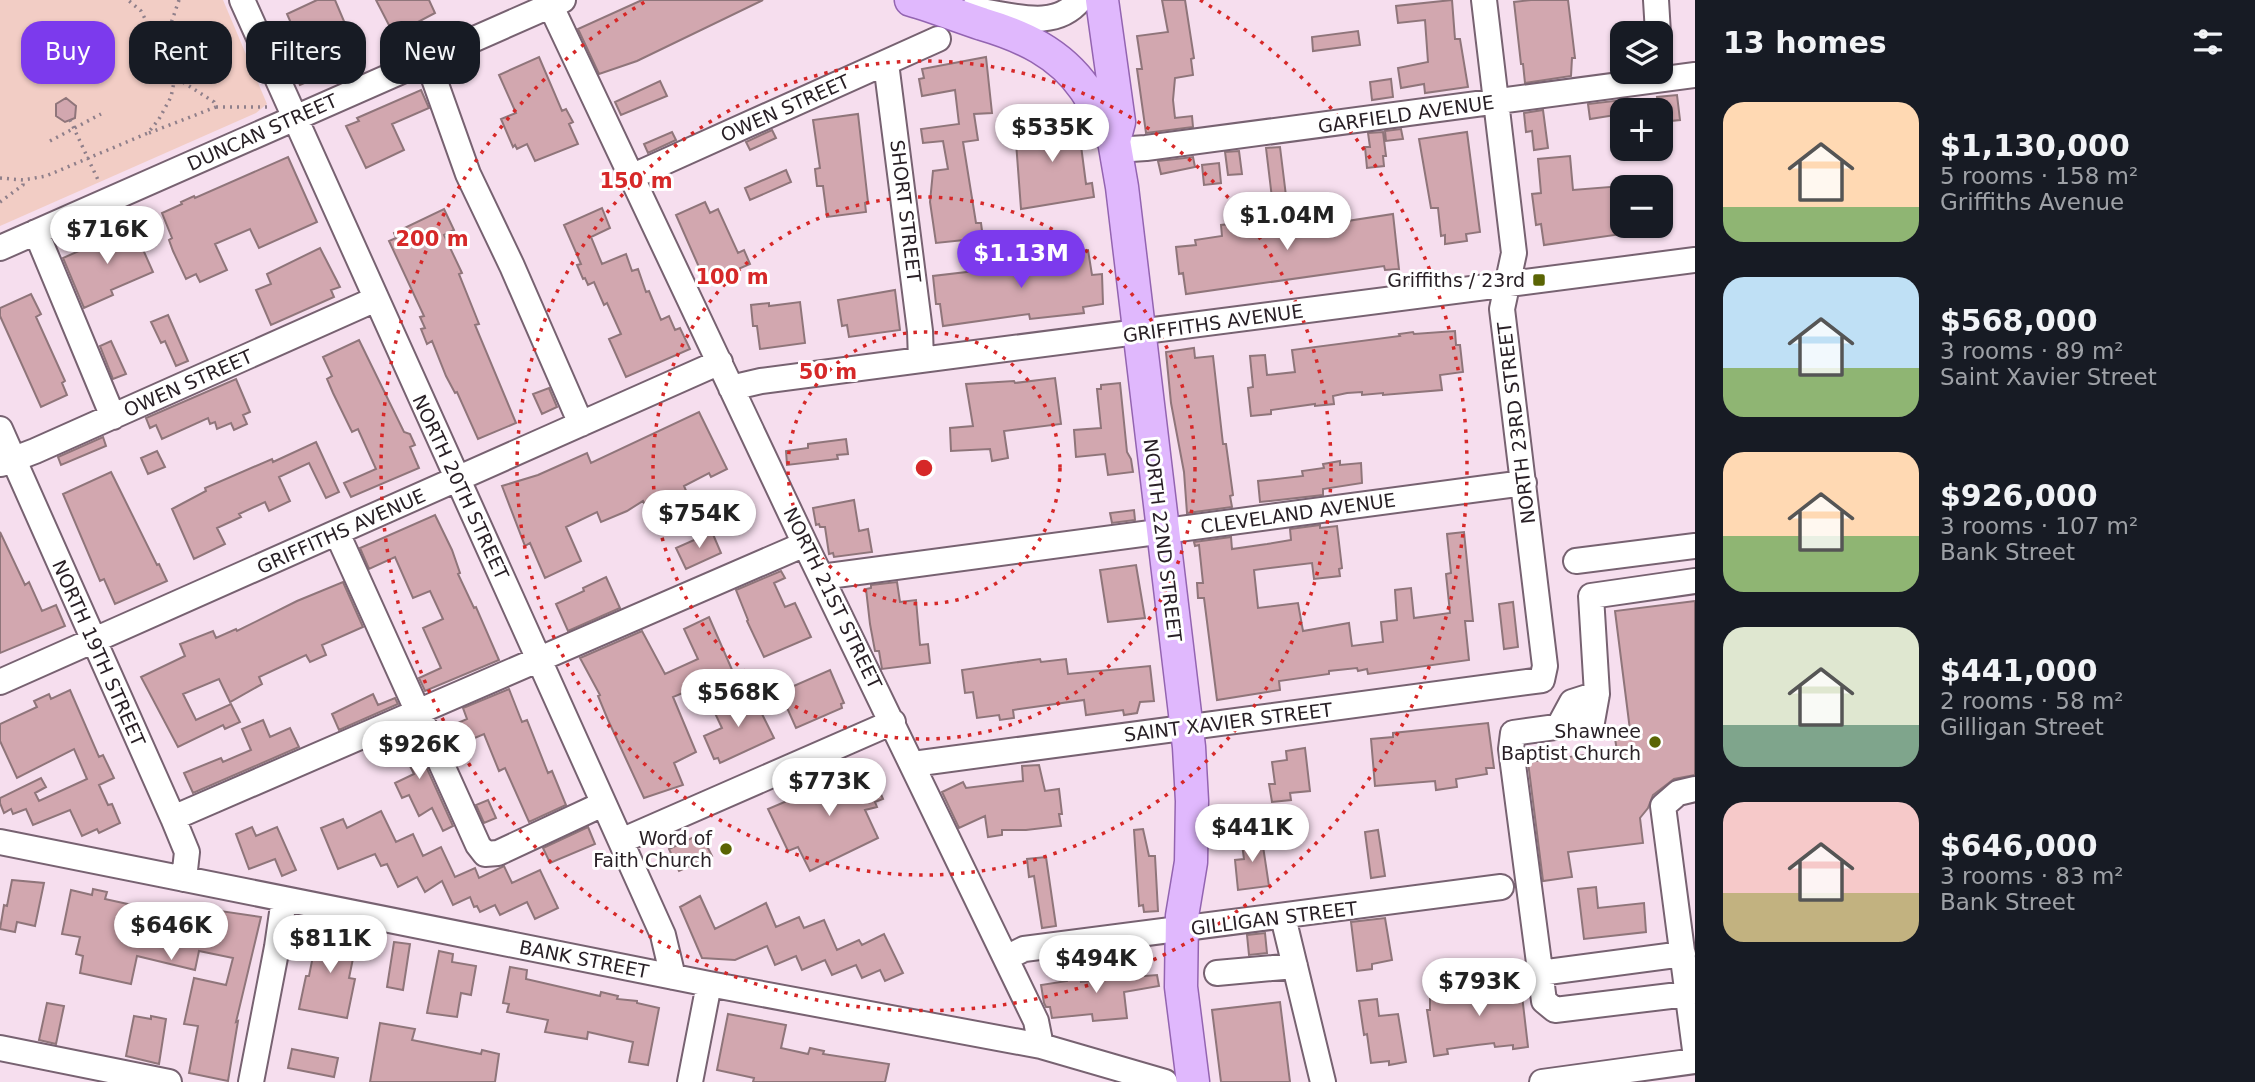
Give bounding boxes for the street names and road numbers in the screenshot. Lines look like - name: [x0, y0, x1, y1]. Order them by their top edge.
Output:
- street label: OWEN STREET: [717, 70, 853, 146]
- street label: DUNCAN STREET: [184, 89, 341, 175]
- street label: GARFIELD AVENUE: [1317, 91, 1495, 137]
- street label: SHORT STREET: [886, 139, 926, 284]
- street label: GRIFFITHS AVENUE: [1121, 299, 1305, 347]
- street label: NORTH 23RD STREET: [1493, 320, 1539, 525]
- street label: OWEN STREET: [120, 345, 256, 421]
- street label: NORTH 20TH STREET: [408, 391, 514, 583]
- street label: NORTH 22ND STREET: [1140, 437, 1186, 643]
- street label: GRIFFITHS AVENUE: [253, 484, 429, 578]
- street label: CLEVELAND AVENUE: [1199, 488, 1397, 538]
- street label: NORTH 21ST STREET: [779, 504, 887, 693]
- street label: NORTH 19TH STREET: [48, 556, 150, 750]
- street label: SAINT XAVIER STREET: [1122, 698, 1334, 746]
- street label: GILLIGAN STREET: [1190, 897, 1359, 939]
- street label: BANK STREET: [517, 936, 651, 982]

